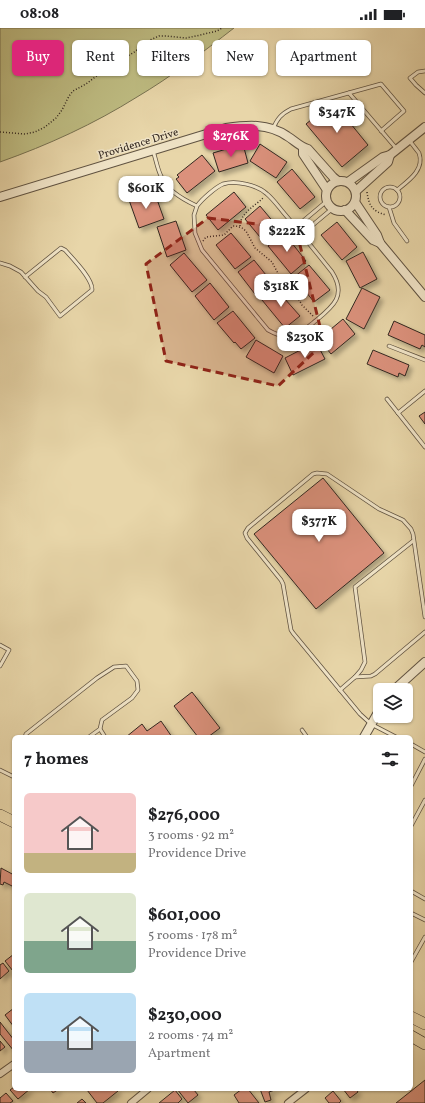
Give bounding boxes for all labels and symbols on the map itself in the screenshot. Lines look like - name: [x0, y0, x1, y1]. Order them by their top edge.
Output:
- pin: $347K: [309, 100, 365, 134]
- pin: $276K: [203, 124, 259, 158]
- street label: Providence Drive: [97, 125, 180, 164]
- pin: $601K: [118, 176, 174, 210]
- pin: $222K: [259, 219, 315, 253]
- pin: $318K: [253, 274, 309, 308]
- pin: $230K: [277, 325, 333, 359]
- pin: $377K: [291, 509, 347, 543]

